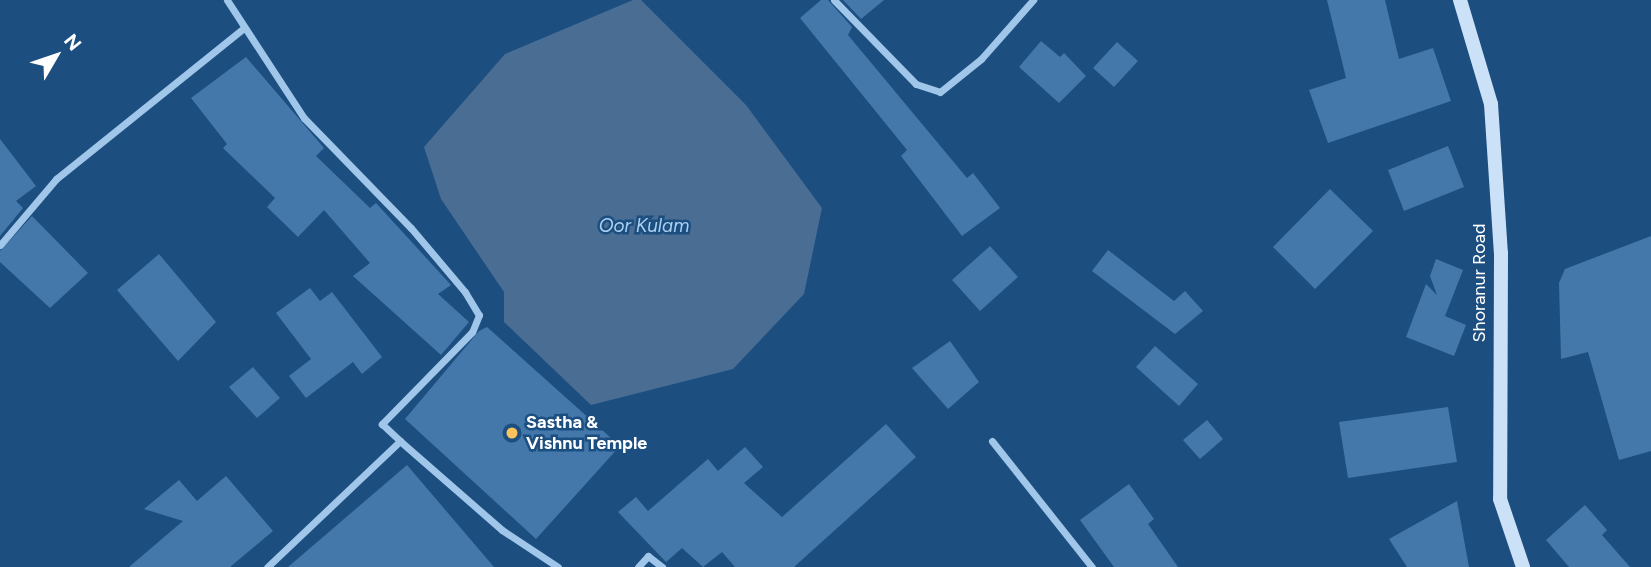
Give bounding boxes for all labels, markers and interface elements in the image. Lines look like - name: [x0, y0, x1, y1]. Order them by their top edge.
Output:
- north arrow: [21, 21, 91, 91]
- text: N: [59, 30, 86, 55]
- water label: Oor Kulam: [599, 215, 689, 237]
- street label: Shoranur Road: [1468, 224, 1490, 342]
- place label: Sastha & Vishnu Temple: [526, 412, 647, 454]
- marker: Sastha & Vishnu Temple: [504, 425, 520, 441]

